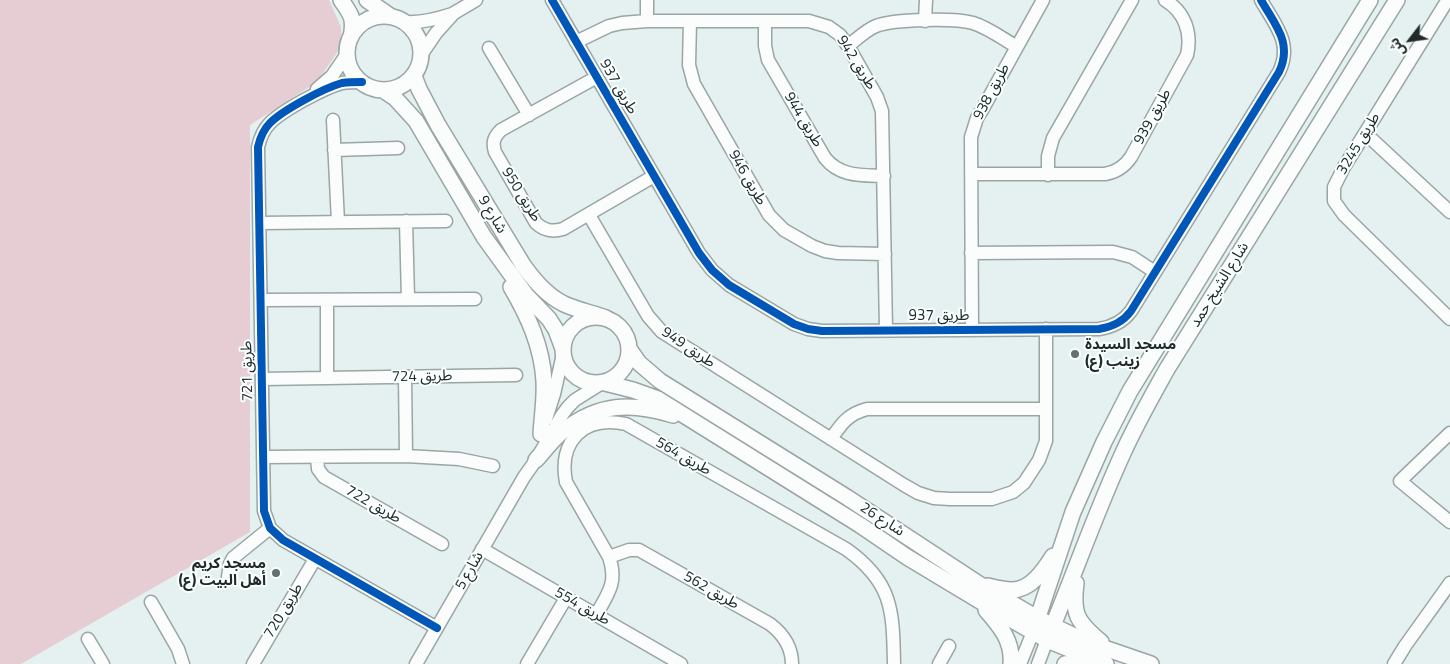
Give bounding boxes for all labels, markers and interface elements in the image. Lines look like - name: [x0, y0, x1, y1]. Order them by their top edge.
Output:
- north arrow: [1385, 15, 1435, 65]
- street label: طريق 942: [832, 32, 880, 94]
- text: ش: [1383, 34, 1410, 61]
- street label: طريق 937: [595, 56, 641, 118]
- street label: طريق 938: [970, 61, 1014, 123]
- street label: طريق 939: [1130, 86, 1176, 148]
- street label: طريق 944: [780, 89, 826, 151]
- street label: طريق 3245: [1333, 110, 1385, 178]
- street label: طريق 946: [724, 147, 770, 209]
- street label: طريق 950: [497, 164, 545, 226]
- street label: شارع 9: [474, 193, 510, 237]
- street label: شارع الشيخ حمد: [1187, 239, 1253, 331]
- street label: طريق 937: [909, 307, 969, 325]
- street label: طريق 949: [658, 324, 718, 372]
- place label: مسجد السيدة زينب (ع): [1085, 336, 1176, 371]
- street label: طريق 721: [238, 340, 258, 402]
- marker: مسجد السيدة زينب (ع): [1069, 348, 1081, 360]
- street label: طريق 724: [391, 367, 453, 387]
- street label: طريق 564: [652, 434, 714, 480]
- street label: طريق 722: [342, 482, 404, 528]
- street label: شارع 26: [856, 499, 908, 541]
- street label: شارع 5: [452, 549, 488, 593]
- place label: مسجد كريم أهل البيت (ع): [178, 555, 266, 590]
- marker: مسجد كريم أهل البيت (ع): [270, 567, 282, 579]
- street label: طريق 562: [680, 568, 742, 614]
- street label: طريق 720: [261, 580, 307, 642]
- street label: طريق 554: [551, 584, 613, 630]

